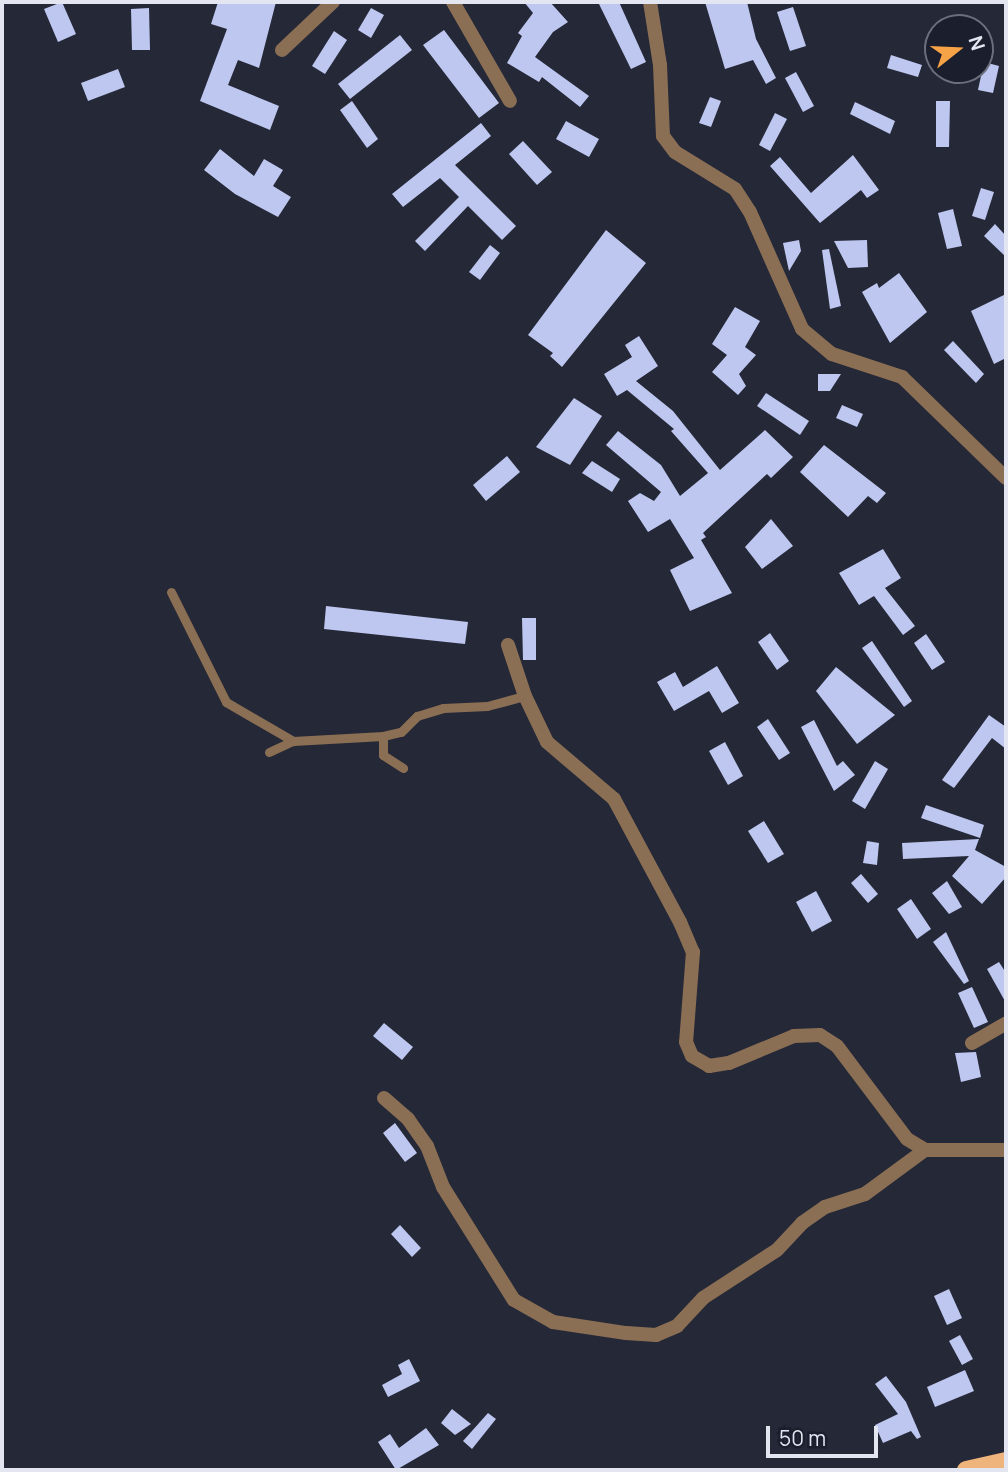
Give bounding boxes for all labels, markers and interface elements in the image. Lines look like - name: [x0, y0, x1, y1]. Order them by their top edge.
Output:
- north arrow: [924, 14, 994, 84]
- text: N: [963, 33, 992, 54]
- scale bar: [770, 1412, 882, 1456]
- text: 50 m: [779, 1424, 826, 1452]

